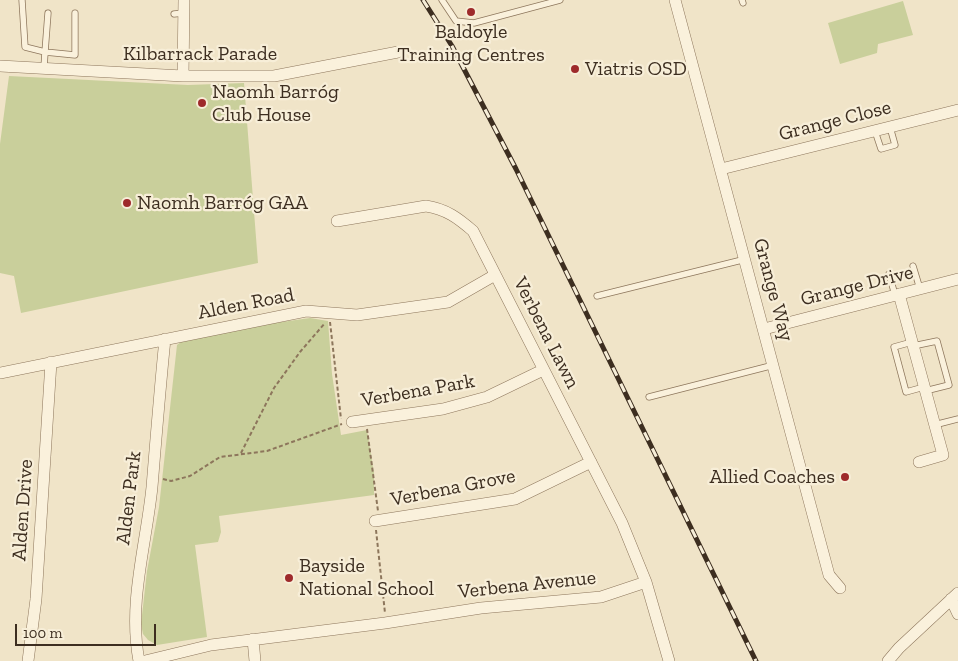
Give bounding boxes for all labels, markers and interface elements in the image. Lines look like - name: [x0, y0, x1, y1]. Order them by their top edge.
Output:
- marker: Baldoyle Training Centres: [465, 6, 477, 18]
- place label: Baldoyle Training Centres: [397, 20, 545, 67]
- street label: Kilbarrack Parade: [123, 42, 277, 66]
- place label: Viatris OSD: [585, 57, 687, 81]
- marker: Viatris OSD: [569, 63, 581, 75]
- place label: Naomh Barróg Club House: [212, 80, 339, 127]
- street label: Grange Close: [776, 95, 894, 147]
- marker: Naomh Barróg Club House: [196, 97, 208, 109]
- place label: Naomh Barróg GAA: [137, 191, 308, 215]
- marker: Naomh Barróg GAA: [121, 197, 133, 209]
- street label: Grange Way: [748, 236, 798, 344]
- street label: Grange Drive: [798, 260, 916, 312]
- street label: Verbena Lawn: [508, 273, 584, 393]
- street label: Alden Road: [196, 283, 296, 325]
- street label: Verbena Park: [359, 369, 477, 413]
- street label: Alden Park: [111, 450, 147, 546]
- street label: Alden Drive: [7, 458, 39, 562]
- street label: Verbena Grove: [389, 464, 517, 512]
- place label: Allied Coaches: [709, 465, 835, 489]
- marker: Allied Coaches: [839, 471, 851, 483]
- place label: Bayside National School: [299, 554, 434, 601]
- street label: Verbena Avenue: [457, 566, 597, 604]
- marker: Bayside National School: [283, 572, 295, 584]
- scale bar: [18, 614, 159, 646]
- text: 100 m: [23, 624, 62, 642]

